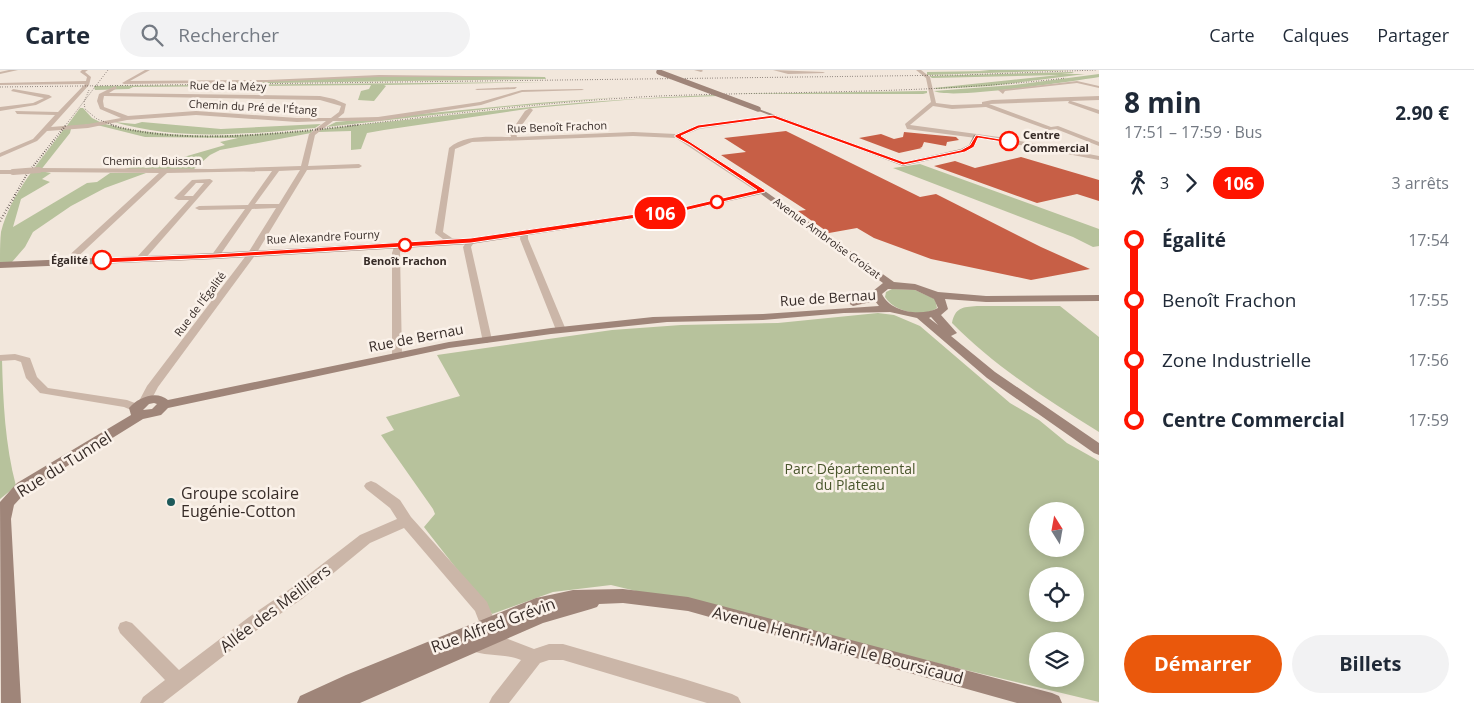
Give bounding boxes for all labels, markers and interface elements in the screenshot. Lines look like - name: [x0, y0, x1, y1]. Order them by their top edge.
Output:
- search box: [120, 12, 470, 57]
- text: Carte: [25, 18, 90, 51]
- icon: search: [138, 21, 166, 49]
- text: Rechercher: [178, 22, 279, 48]
- text: Carte: [1209, 23, 1255, 47]
- text: Calques: [1283, 23, 1349, 47]
- text: Partager: [1377, 23, 1449, 47]
- street label: Rue de la Mézy: [189, 77, 267, 94]
- text: 8 min: [1124, 83, 1202, 121]
- street label: Chemin du Pré de l'Étang: [188, 96, 318, 117]
- text: 2.90 €: [1395, 100, 1449, 126]
- street label: Rue Benoît Frachon: [507, 117, 607, 136]
- text: 17:51 – 17:59 · Bus: [1124, 121, 1262, 143]
- place label: Centre Commercial: [1023, 127, 1089, 155]
- marker: Centre Commercial: [999, 131, 1019, 151]
- street label: Chemin du Buisson: [102, 153, 202, 168]
- icon: walk: [1124, 169, 1152, 197]
- icon: forward: [1177, 169, 1205, 197]
- text: 106: [1223, 171, 1254, 195]
- text: 3: [1160, 172, 1169, 194]
- text: 3 arrêts: [1391, 172, 1449, 194]
- street label: Avenue Ambroise Croizat: [771, 194, 884, 282]
- unlabelled marker: [710, 195, 724, 209]
- line badge: 106: [631, 197, 689, 229]
- text: 106: [645, 201, 675, 225]
- street label: Rue Alexandre Fourny: [266, 226, 380, 247]
- text: Égalité: [1162, 227, 1226, 253]
- text: 17:54: [1408, 229, 1449, 251]
- marker: Benoît Frachon: [398, 238, 412, 252]
- marker: Égalité: [92, 250, 112, 270]
- place label: Égalité: [51, 252, 88, 267]
- place label: Benoît Frachon: [363, 253, 447, 268]
- street label: Rue de l'Égalité: [170, 268, 229, 339]
- street label: Rue de Bernau: [779, 285, 877, 310]
- text: Benoît Frachon: [1162, 287, 1297, 313]
- text: 17:55: [1408, 289, 1449, 311]
- street label: Rue de Bernau: [367, 319, 465, 356]
- text: Zone Industrielle: [1162, 347, 1311, 373]
- text: 17:56: [1408, 349, 1449, 371]
- text: Centre Commercial: [1162, 407, 1345, 433]
- text: 17:59: [1408, 409, 1449, 431]
- street label: Rue du Tunnel: [12, 426, 116, 502]
- park label: Parc Départemental du Plateau: [785, 459, 915, 494]
- place label: Groupe scolaire Eugénie-Cotton: [181, 482, 299, 522]
- marker: Groupe scolaire Eugénie-Cotton: [165, 496, 177, 508]
- north arrow: [1029, 502, 1084, 558]
- map controls: [1029, 502, 1084, 687]
- street label: Allée des Meilliers: [215, 559, 335, 657]
- button: locate: [1029, 567, 1084, 622]
- street label: Rue Alfred Grévin: [428, 592, 558, 658]
- street label: Avenue Henri-Marie Le Boursicaud: [710, 601, 966, 689]
- button: layers: [1029, 632, 1084, 687]
- button: Démarrer: [1124, 635, 1282, 693]
- button: Billets: [1292, 635, 1449, 693]

